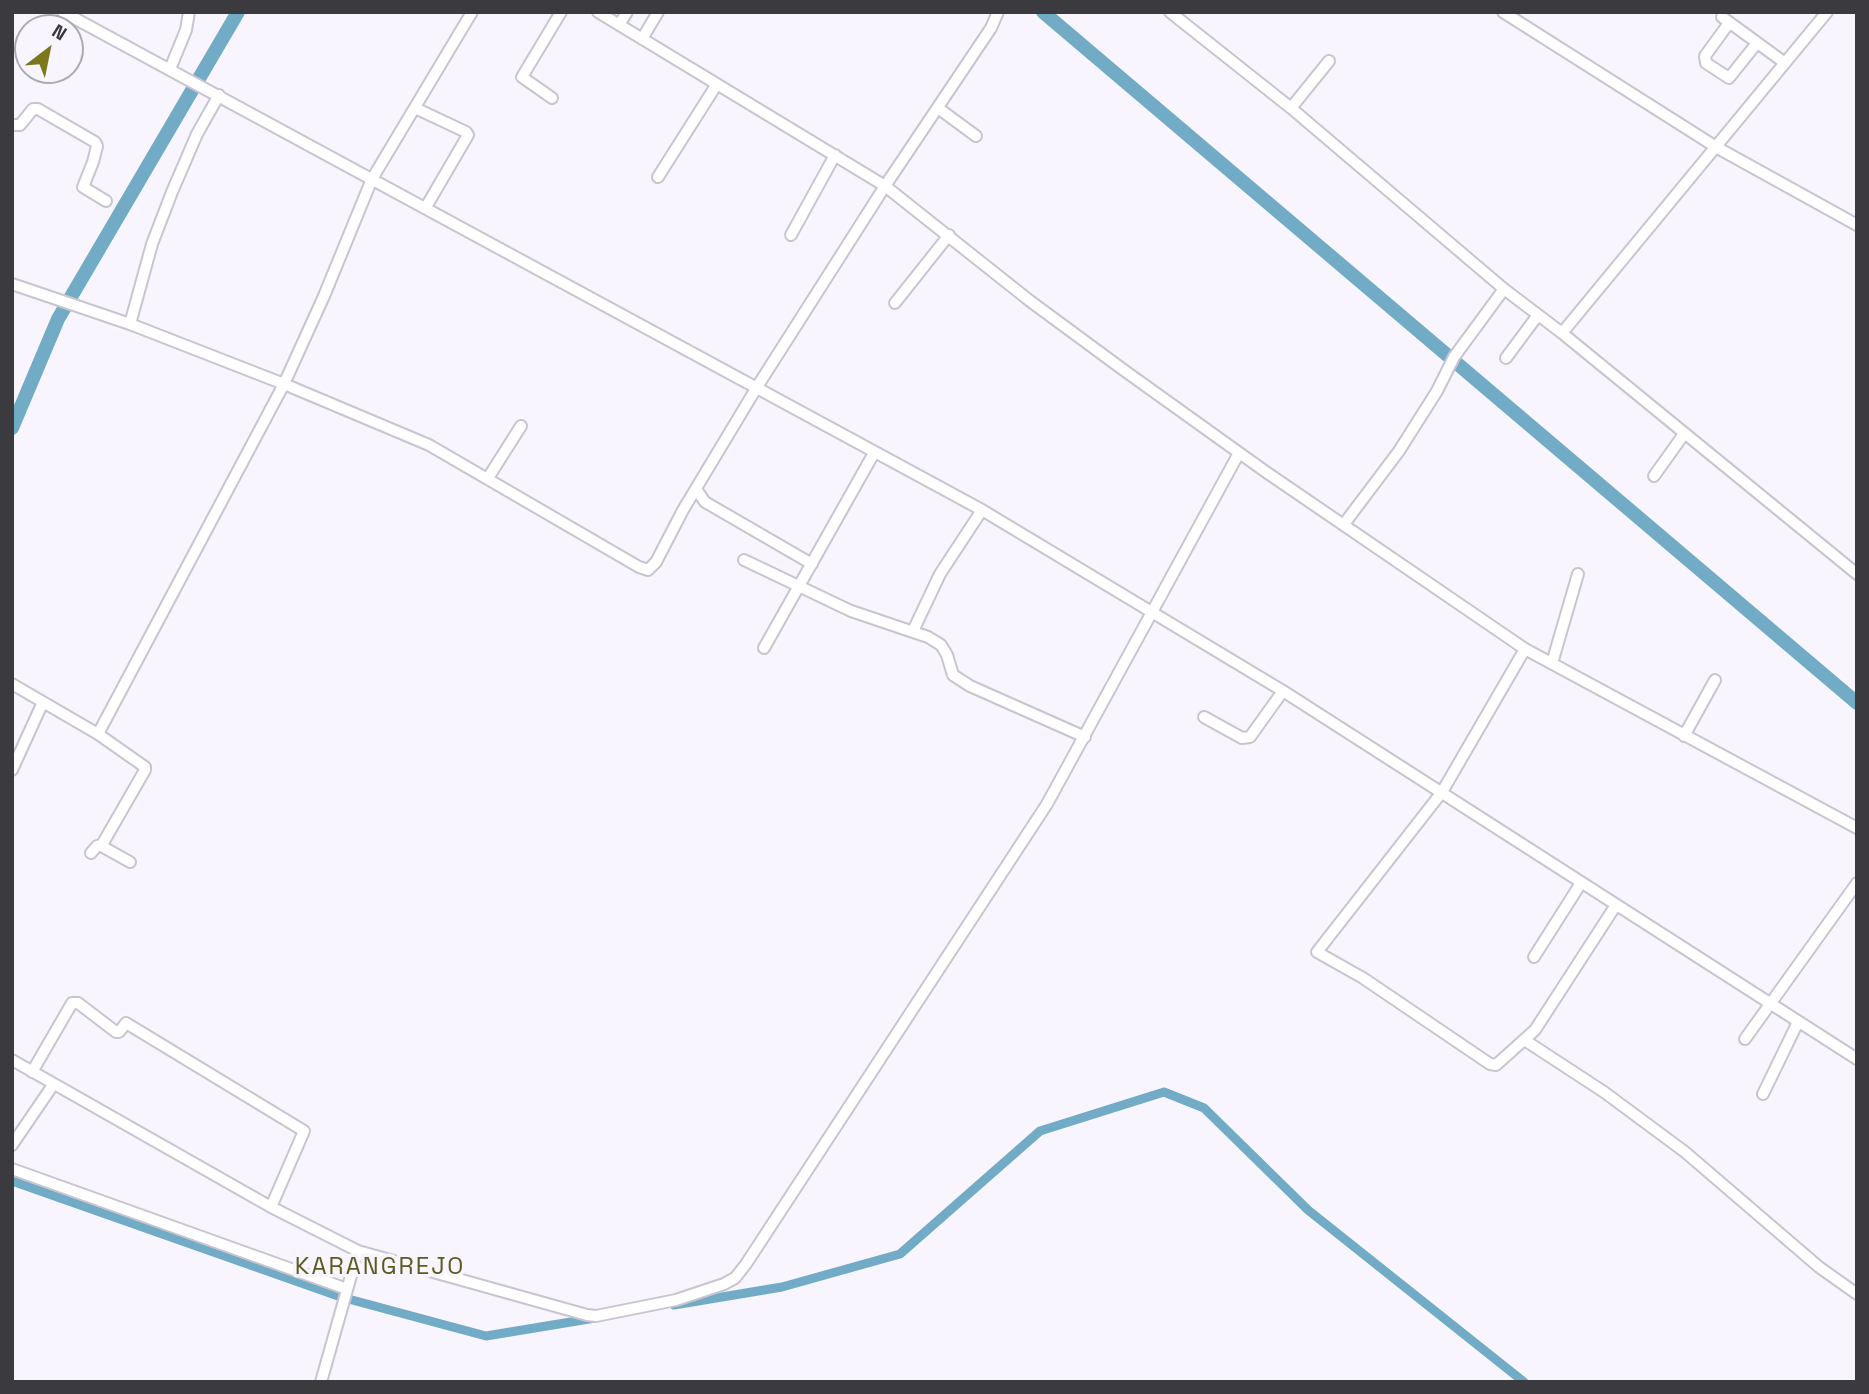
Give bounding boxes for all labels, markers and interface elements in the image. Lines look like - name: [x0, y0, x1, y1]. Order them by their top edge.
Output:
- north arrow: [14, 14, 84, 84]
- text: N: [47, 18, 71, 46]
- district label: KARANGREJO: [296, 1253, 464, 1281]

